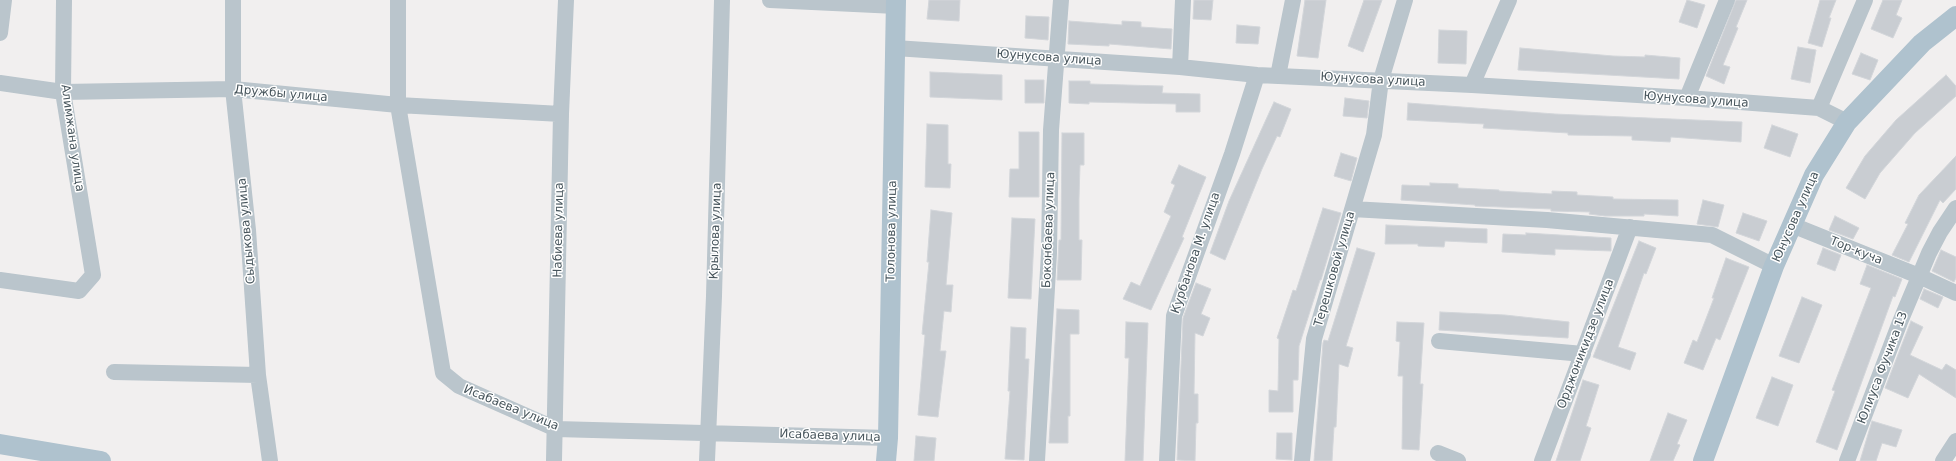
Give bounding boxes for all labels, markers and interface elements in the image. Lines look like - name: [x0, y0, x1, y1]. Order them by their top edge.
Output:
- street label: Юунусова улица: [996, 47, 1102, 69]
- street label: Юунусова улица: [1320, 70, 1426, 90]
- street label: Дружбы улица: [234, 83, 328, 105]
- street label: Алимжана улица: [57, 84, 87, 192]
- street label: Юунусова улица: [1643, 89, 1749, 111]
- street label: Юнусова улица: [1769, 169, 1823, 265]
- street label: Боконбаева улица: [1040, 172, 1058, 288]
- street label: Сыдыкова улица: [235, 177, 259, 285]
- street label: Толонова улица: [884, 180, 900, 282]
- street label: Набиева улица: [551, 182, 567, 278]
- street label: Крылова улица: [707, 182, 725, 280]
- street label: Курбанова М. улица: [1168, 190, 1224, 316]
- street label: Терешковой улица: [1312, 210, 1358, 328]
- street label: Тор-куча: [1828, 234, 1884, 268]
- street label: Орджоникидзе улица: [1555, 277, 1617, 411]
- street label: Юлиуса Фучика 13: [1855, 310, 1911, 426]
- street label: Исабаева улица: [461, 382, 561, 434]
- street label: Исабаева улица: [779, 427, 881, 445]

